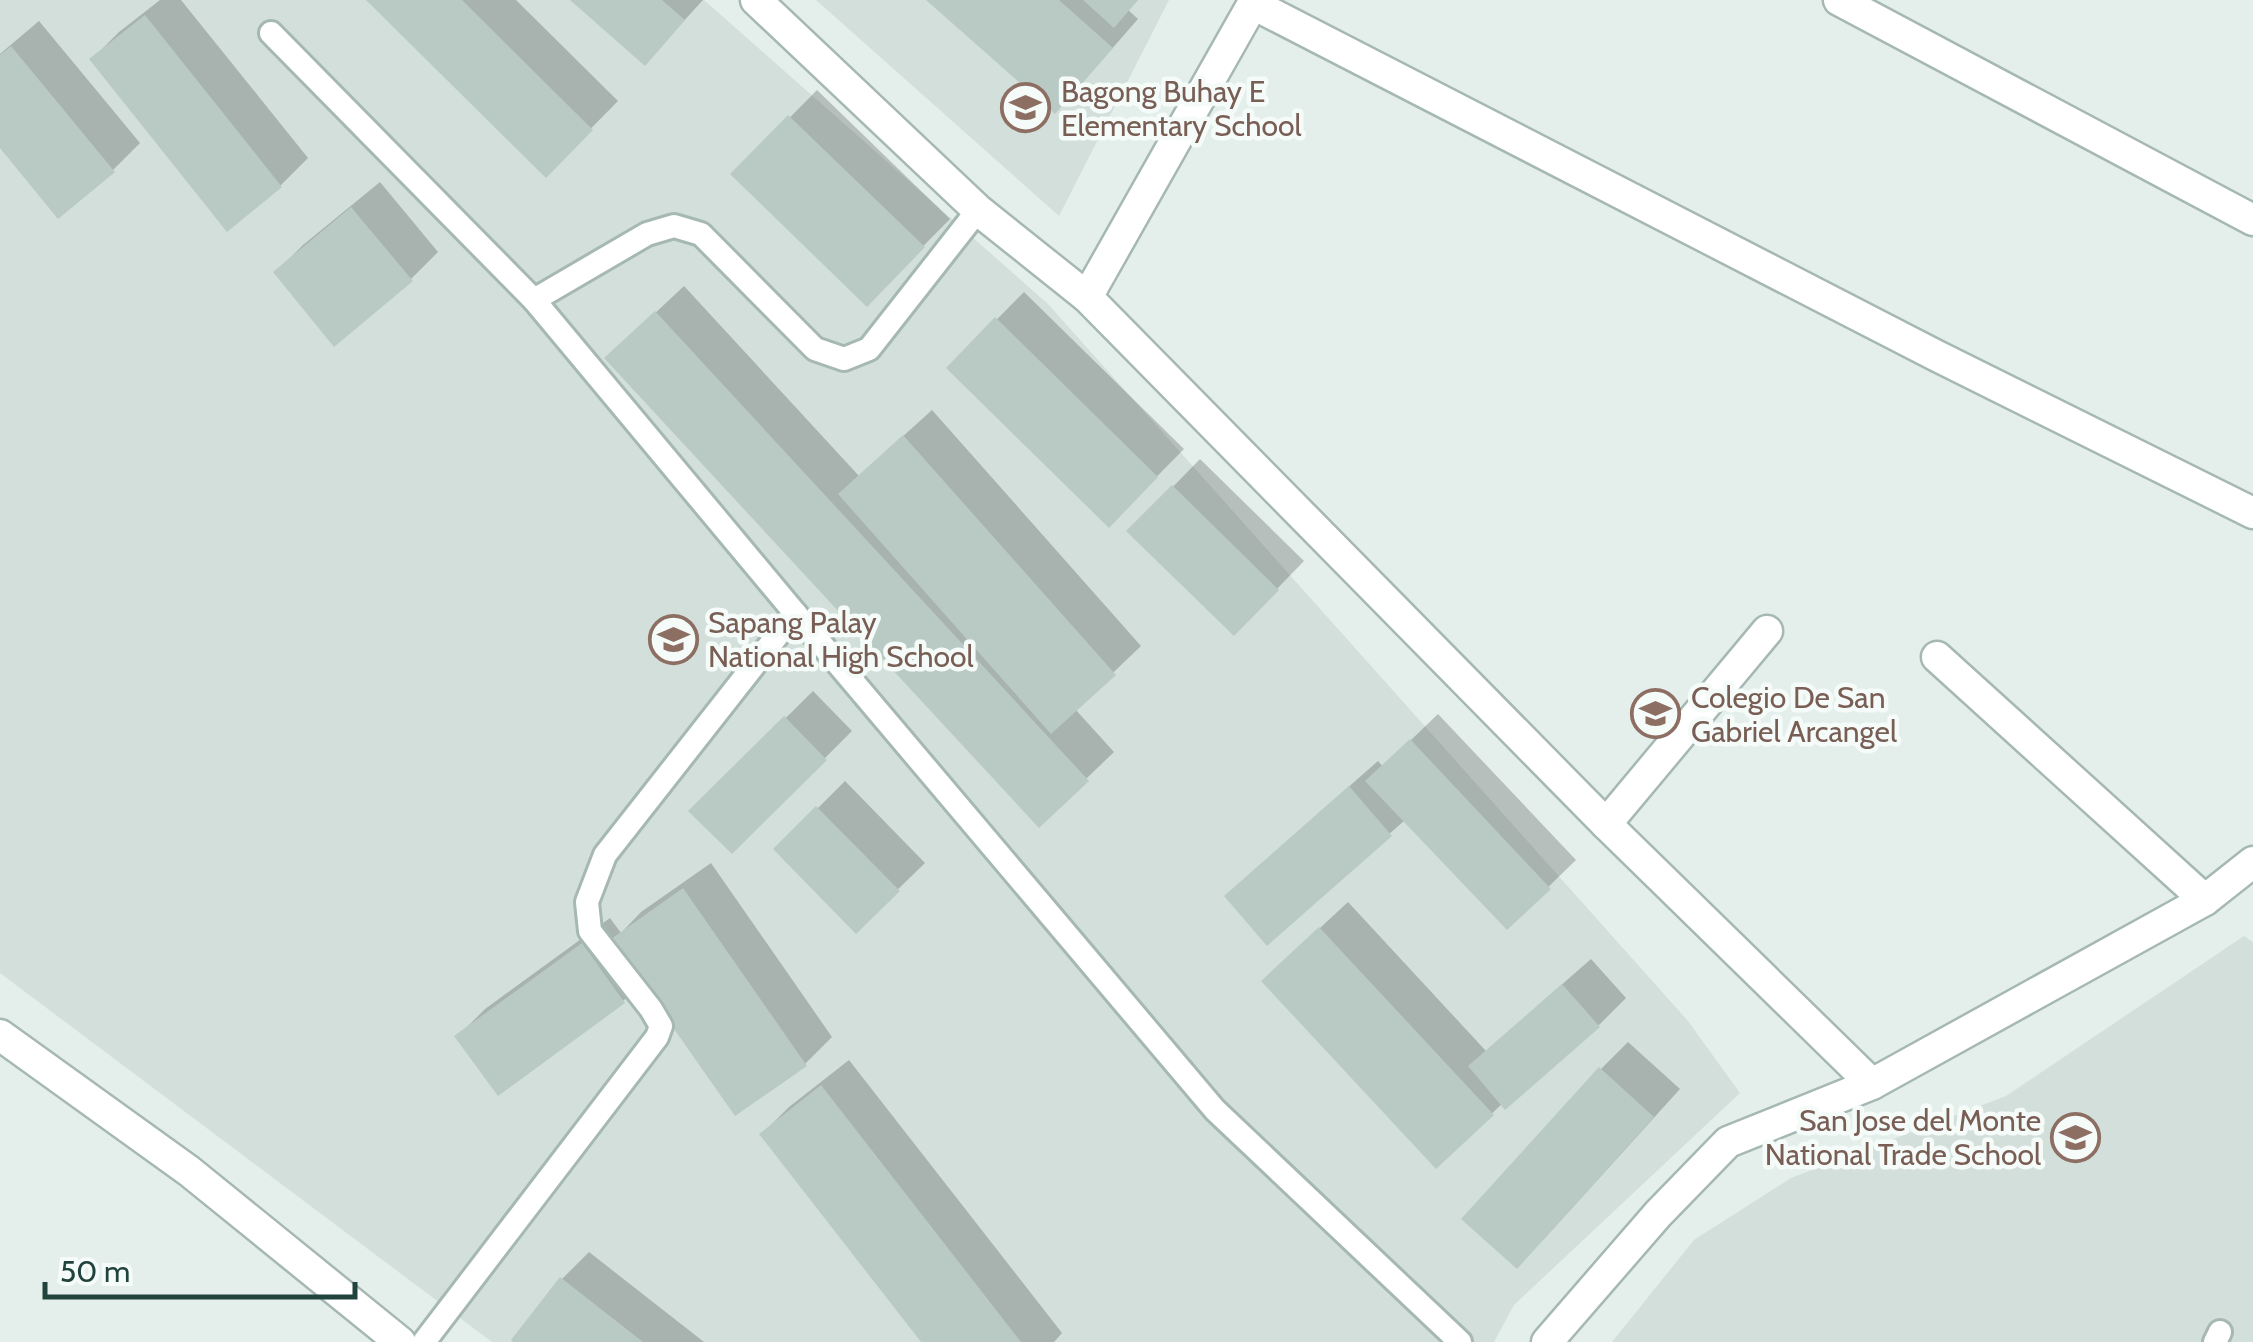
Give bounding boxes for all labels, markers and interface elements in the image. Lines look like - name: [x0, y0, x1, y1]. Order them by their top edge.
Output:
- place label: Bagong Buhay E Elementary School: [1061, 73, 1301, 144]
- school or university icon: Bagong Buhay E Elementary School: [1000, 82, 1052, 134]
- place label: Sapang Palay National High School: [708, 604, 974, 675]
- school or university icon: Sapang Palay National High School: [647, 613, 699, 665]
- place label: Colegio De San Gabriel Arcangel: [1691, 679, 1897, 750]
- school or university icon: Colegio De San Gabriel Arcangel: [1630, 688, 1682, 740]
- place label: San Jose del Monte National Trade School: [1765, 1102, 2041, 1173]
- school or university icon: San Jose del Monte National Trade School: [2050, 1111, 2102, 1163]
- scale bar: [45, 1237, 355, 1299]
- text: 50 m: [60, 1253, 130, 1290]

